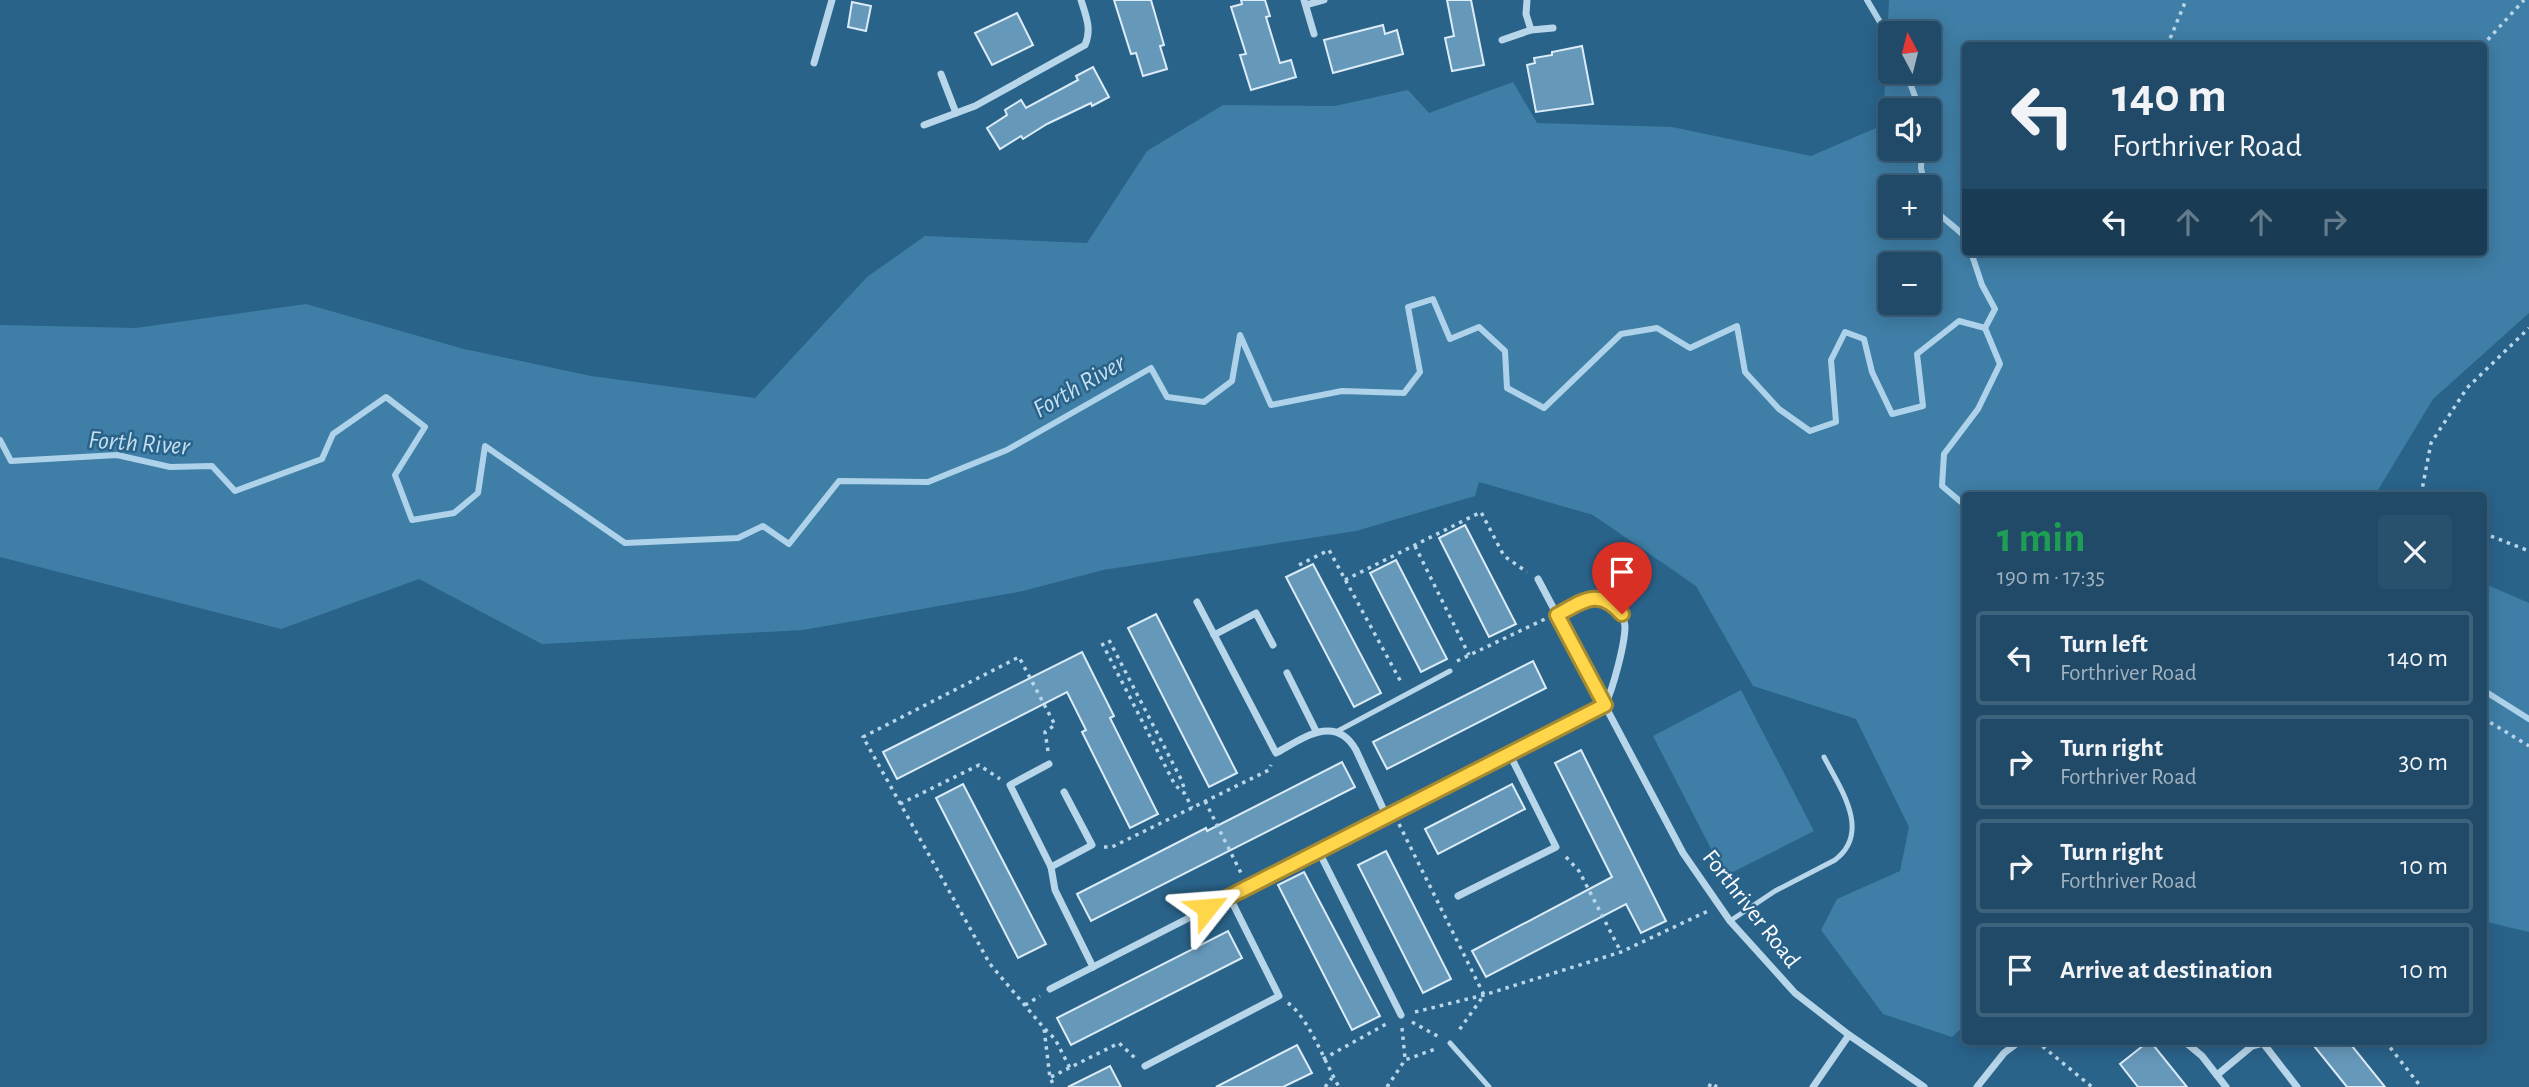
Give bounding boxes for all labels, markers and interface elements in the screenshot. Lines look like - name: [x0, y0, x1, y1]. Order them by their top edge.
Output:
- north arrow: [1878, 21, 1941, 84]
- map controls: [1878, 21, 1941, 315]
- icon: left: [1997, 70, 2088, 161]
- text: 140 m: [2112, 72, 2227, 121]
- button: sound: [1878, 98, 1941, 161]
- text: Forthriver Road: [2112, 130, 2302, 162]
- button: +: [1878, 175, 1941, 238]
- icon: left: [2096, 203, 2134, 241]
- icon: ahead: [2169, 203, 2207, 241]
- icon: ahead: [2242, 203, 2280, 241]
- icon: right: [2315, 203, 2353, 241]
- button: −: [1878, 252, 1941, 315]
- water label: Forth River: [1029, 349, 1131, 423]
- water label: Forth River: [87, 426, 192, 460]
- button: close: [2378, 515, 2452, 589]
- text: 1 min: [1997, 517, 2086, 559]
- pin: [1592, 542, 1652, 614]
- icon: arrive: [1603, 553, 1641, 591]
- text: 190 m · 17:35: [1997, 566, 2105, 589]
- text: Turn left: [2060, 631, 2148, 657]
- icon: left: [2001, 639, 2039, 677]
- text: 140 m: [2388, 645, 2448, 671]
- text: Forthriver Road: [2060, 662, 2197, 685]
- text: Turn right: [2060, 735, 2163, 761]
- icon: right: [2001, 743, 2039, 781]
- text: 30 m: [2398, 749, 2448, 775]
- text: Forthriver Road: [2060, 766, 2197, 789]
- text: Turn right: [2060, 839, 2163, 865]
- street label: Forthriver Road: [1698, 845, 1804, 973]
- icon: right: [2001, 847, 2039, 885]
- text: 10 m: [2400, 853, 2448, 879]
- text: Forthriver Road: [2060, 870, 2197, 893]
- position arrow: [1170, 871, 1244, 945]
- icon: arrive: [2001, 951, 2039, 989]
- text: Arrive at destination: [2060, 957, 2273, 983]
- text: 10 m: [2400, 957, 2448, 983]

